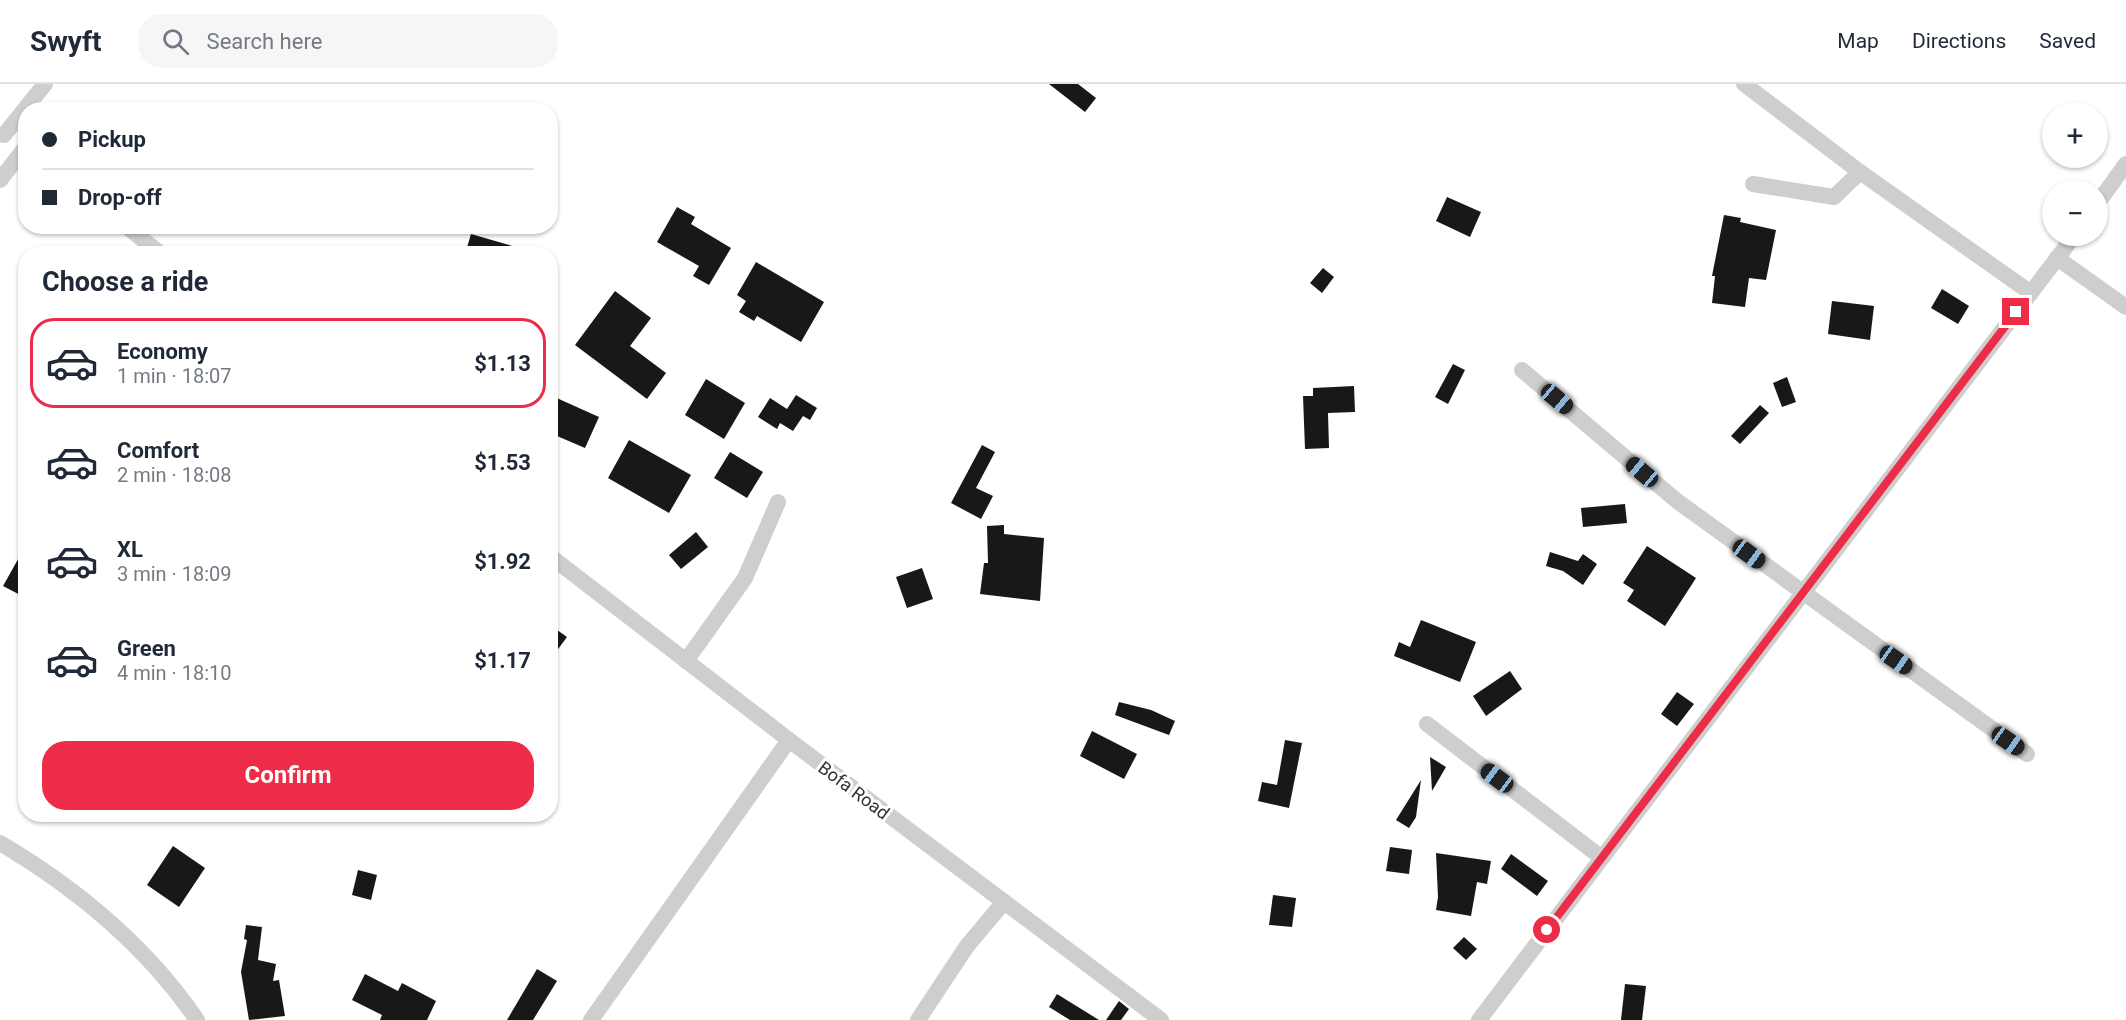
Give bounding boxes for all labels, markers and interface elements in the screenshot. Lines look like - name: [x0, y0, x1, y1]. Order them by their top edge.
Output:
- search box: [138, 14, 558, 68]
- text: Swyft: [30, 25, 102, 58]
- icon: search: [159, 25, 192, 58]
- text: Search here: [207, 29, 322, 54]
- text: Map: [1837, 29, 1879, 53]
- text: Directions: [1912, 29, 2006, 53]
- text: Saved: [2039, 29, 2096, 53]
- map controls: [2042, 102, 2108, 246]
- button: +: [2042, 102, 2108, 168]
- text: Pickup: [78, 127, 146, 152]
- button: −: [2042, 180, 2108, 246]
- text: Drop-off: [78, 185, 162, 210]
- text: Choose a ride: [42, 266, 208, 298]
- route end: [2002, 298, 2029, 325]
- icon: car: [45, 336, 99, 390]
- text: Economy: [117, 339, 208, 364]
- text: $1.13: [474, 351, 531, 376]
- text: 1 min · 18:07: [117, 364, 232, 388]
- car: [1537, 381, 1577, 417]
- icon: car: [45, 435, 99, 489]
- text: Comfort: [117, 438, 199, 463]
- text: $1.53: [474, 450, 531, 475]
- car: [1622, 454, 1662, 490]
- text: 2 min · 18:08: [117, 463, 232, 487]
- icon: car: [45, 534, 99, 588]
- car: [1729, 536, 1769, 572]
- text: XL: [117, 537, 143, 562]
- text: $1.92: [474, 549, 531, 574]
- text: 3 min · 18:09: [117, 562, 232, 586]
- icon: car: [45, 633, 99, 687]
- text: Green: [117, 636, 176, 661]
- car: [1876, 642, 1916, 678]
- text: $1.17: [474, 648, 531, 673]
- text: 4 min · 18:10: [117, 661, 232, 685]
- car: [1988, 723, 2028, 759]
- button: Confirm: [42, 741, 534, 810]
- street label: Bofa Road: [814, 757, 894, 823]
- car: [1477, 760, 1517, 796]
- route start: [1533, 916, 1560, 943]

